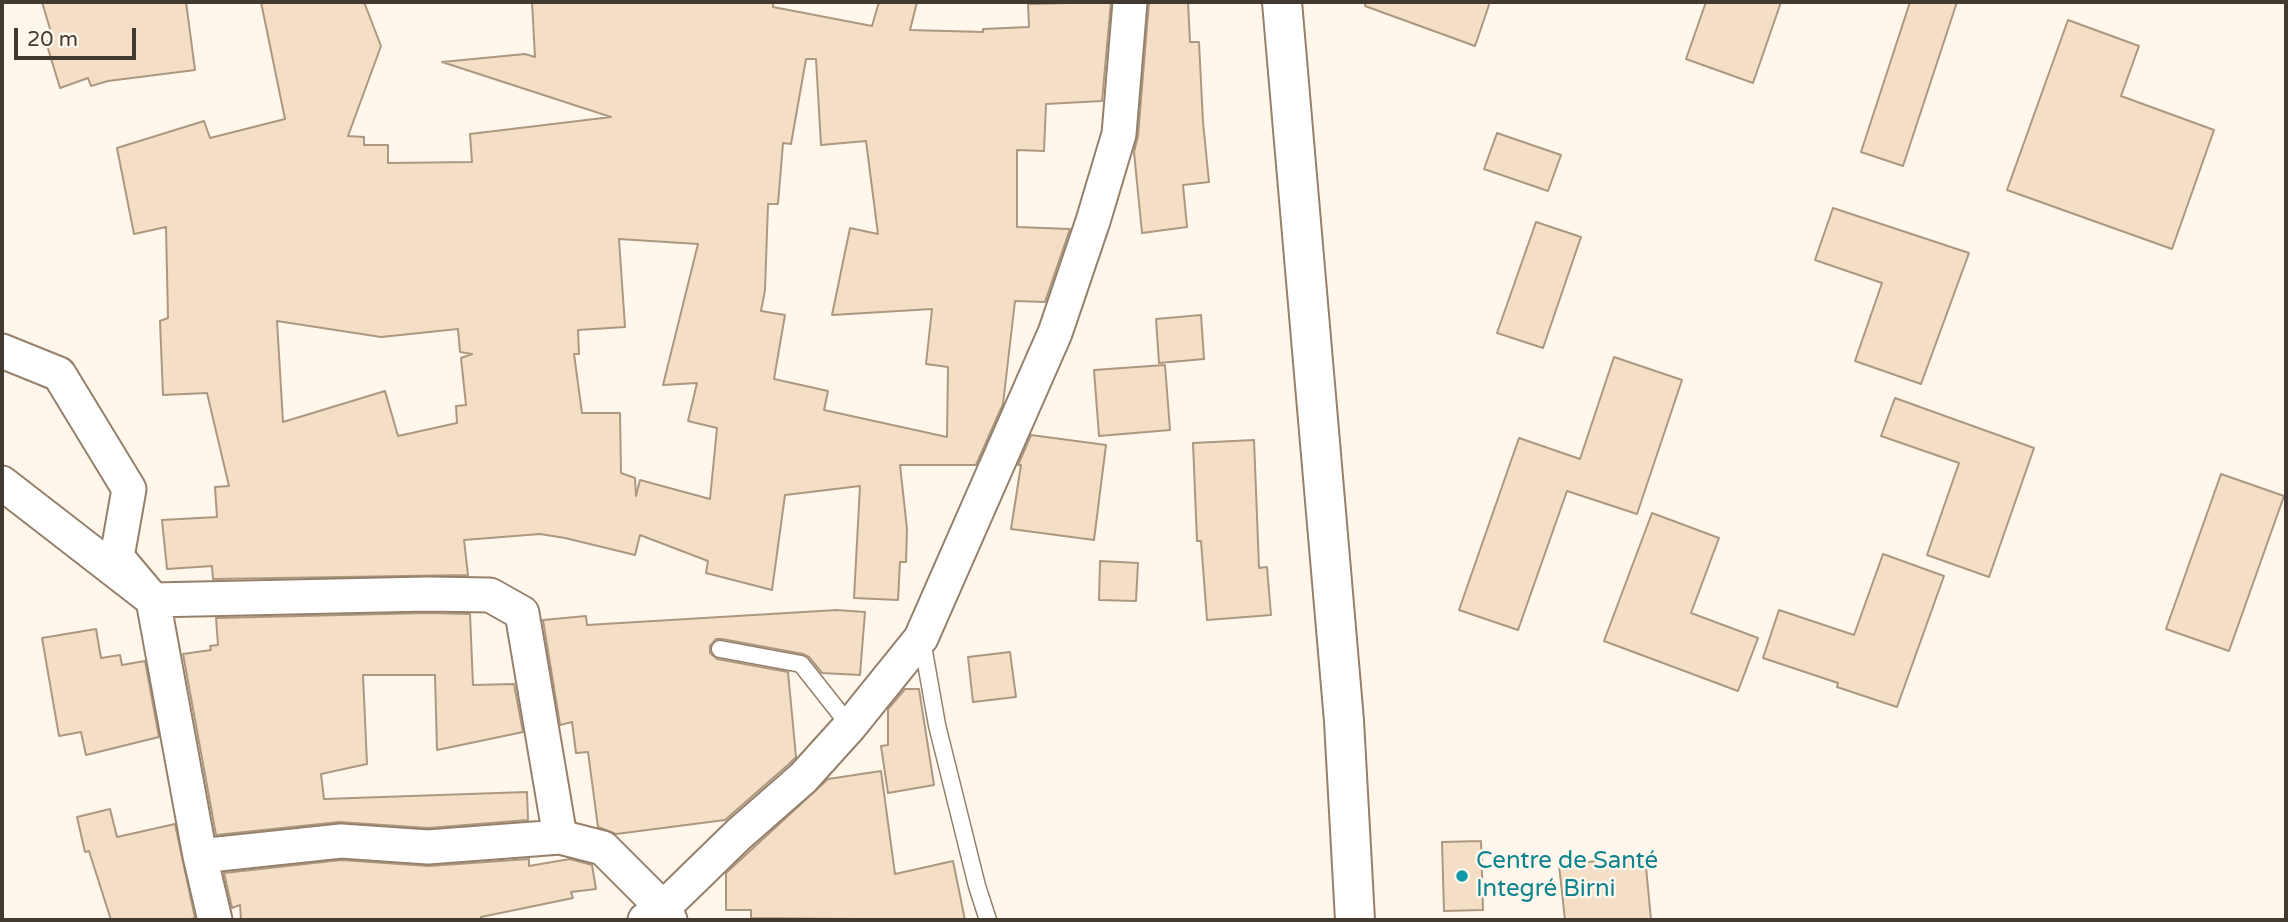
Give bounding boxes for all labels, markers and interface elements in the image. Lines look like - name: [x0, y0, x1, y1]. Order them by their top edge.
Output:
- scale bar: [18, 14, 140, 58]
- text: 20 m: [27, 27, 78, 52]
- place label: Centre de Santé Integré Birni: [1476, 848, 1658, 904]
- marker: Centre de Santé Integré Birni: [1454, 868, 1470, 884]

